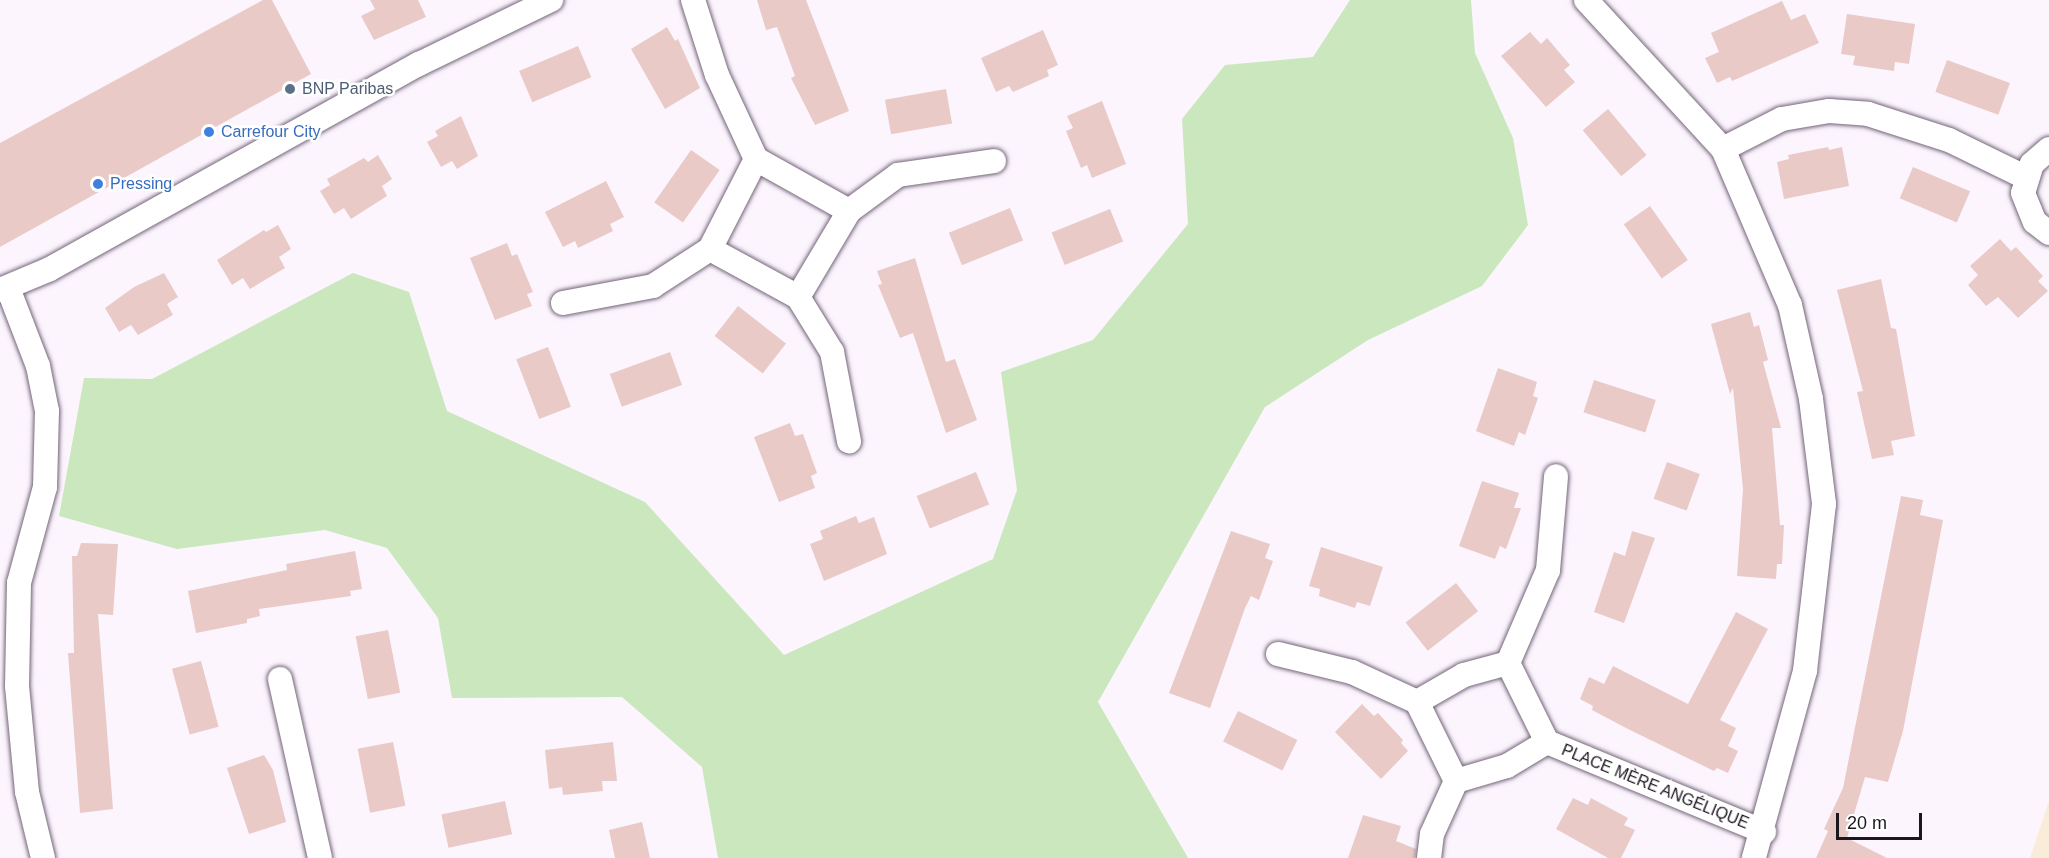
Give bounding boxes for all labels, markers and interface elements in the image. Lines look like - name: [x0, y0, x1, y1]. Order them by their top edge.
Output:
- place label: BNP Paribas: [302, 79, 394, 99]
- marker: BNP Paribas: [283, 82, 297, 96]
- place label: Carrefour City: [221, 122, 321, 142]
- marker: Carrefour City: [202, 125, 216, 139]
- place label: Pressing: [110, 174, 172, 194]
- marker: Pressing: [91, 177, 105, 191]
- street label: PLACE MÈRE ANGÉLIQUE: [1558, 740, 1752, 834]
- scale bar: [1839, 801, 1924, 839]
- text: 20 m: [1847, 813, 1887, 833]

